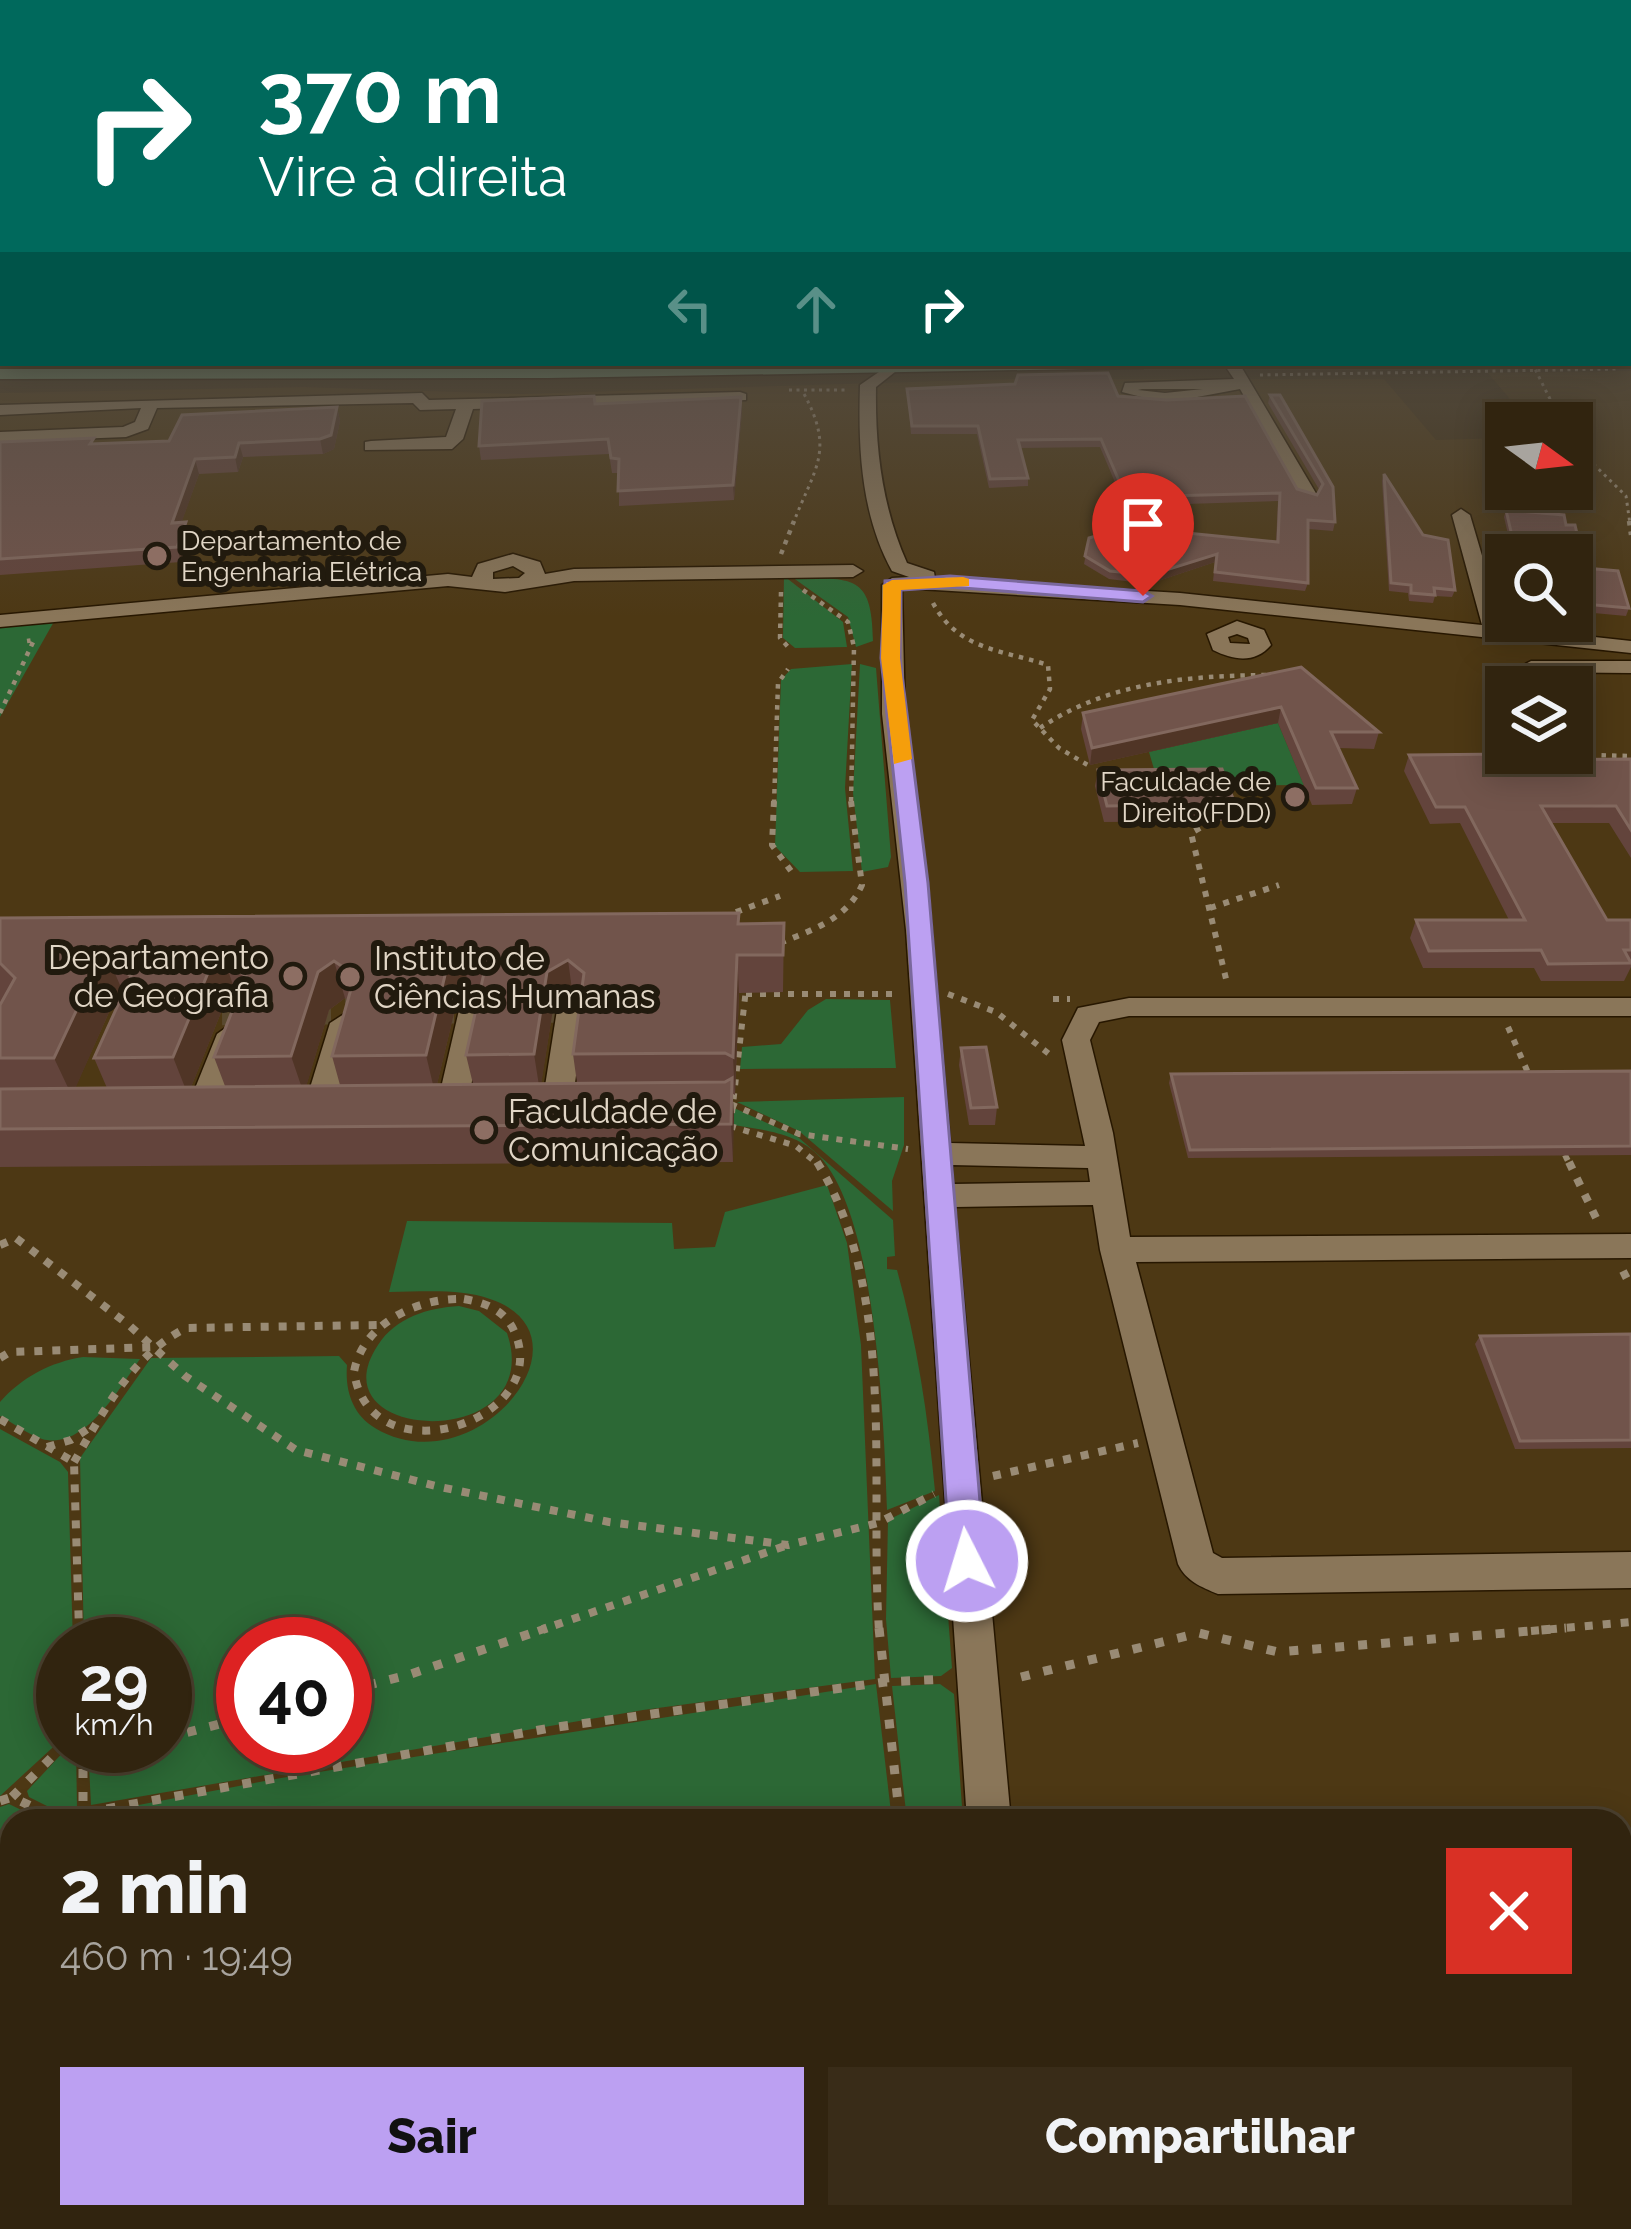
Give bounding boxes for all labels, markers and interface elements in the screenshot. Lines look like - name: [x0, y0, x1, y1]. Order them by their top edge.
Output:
- text: 370 m: [258, 44, 502, 143]
- icon: right: [60, 48, 216, 204]
- text: Vire à direita: [258, 145, 568, 209]
- icon: left: [657, 276, 723, 342]
- icon: ahead: [783, 276, 849, 342]
- icon: right: [909, 276, 975, 342]
- north arrow: [1485, 402, 1593, 510]
- map controls: [1485, 402, 1593, 774]
- pin: [1092, 473, 1194, 596]
- icon: arrive: [1110, 491, 1176, 557]
- place label: Departamento de Engenharia Elétrica: [181, 525, 422, 587]
- button: search: [1485, 534, 1593, 642]
- marker: Departamento de Engenharia Elétrica: [144, 543, 170, 569]
- button: layers: [1485, 666, 1593, 774]
- place label: Faculdade de Direito(FDD): [1100, 766, 1271, 828]
- marker: Faculdade de Direito(FDD): [1282, 784, 1308, 810]
- place label: Departamento de Geografia: [48, 938, 269, 1015]
- place label: Instituto de Ciências Humanas: [374, 939, 656, 1016]
- marker: Departamento de Geografia: [280, 963, 306, 989]
- marker: Instituto de Ciências Humanas: [337, 964, 363, 990]
- place label: Faculdade de Comunicação: [508, 1092, 718, 1169]
- marker: Faculdade de Comunicação: [471, 1117, 497, 1143]
- position arrow: [904, 1498, 1030, 1624]
- speed limit sign: 40: [216, 1617, 372, 1773]
- text: 29: [79, 1645, 149, 1715]
- text: km/h: [74, 1707, 154, 1742]
- text: 2 min: [60, 1845, 249, 1930]
- button: close: [1446, 1848, 1572, 1974]
- text: 460 m · 19:49: [60, 1933, 293, 1979]
- button: Sair: [60, 2067, 804, 2205]
- button: Compartilhar: [828, 2067, 1572, 2205]

